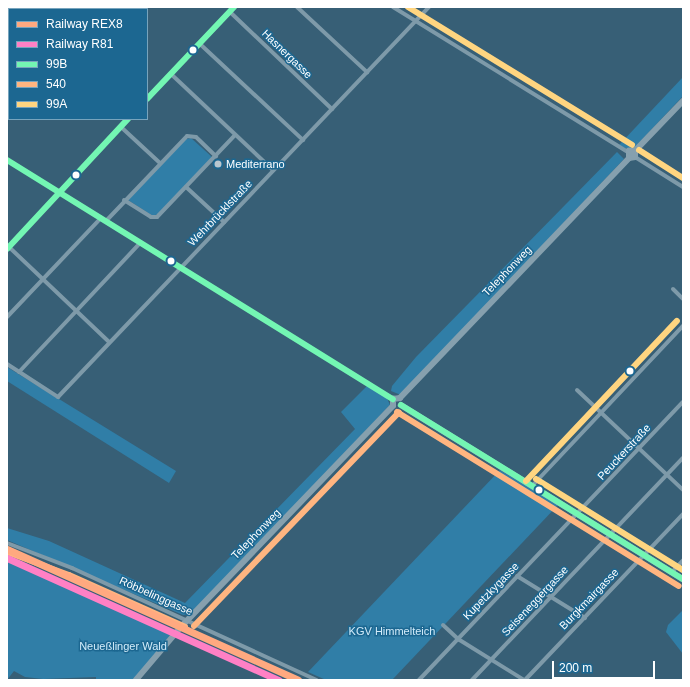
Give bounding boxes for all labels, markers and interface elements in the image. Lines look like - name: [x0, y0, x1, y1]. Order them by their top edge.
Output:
- legend: [8, 8, 148, 120]
- text: Railway REX8: [46, 17, 123, 31]
- street label: Hasnergasse: [259, 27, 315, 81]
- text: Railway R81: [46, 37, 113, 51]
- unlabelled marker: [188, 45, 198, 55]
- text: 99B: [46, 57, 67, 71]
- text: 540: [46, 77, 66, 91]
- text: 99A: [46, 97, 67, 111]
- place label: Mediterrano: [226, 157, 285, 171]
- marker: Mediterrano: [213, 159, 223, 169]
- unlabelled marker: [71, 170, 81, 180]
- street label: Wehrbrücklstraße: [185, 177, 255, 249]
- street label: Telephonweg: [480, 243, 534, 299]
- unlabelled marker: [166, 256, 176, 266]
- unlabelled marker: [625, 366, 635, 376]
- street label: Peuckerstraße: [595, 421, 653, 483]
- unlabelled marker: [534, 485, 544, 495]
- street label: Telephonweg: [229, 506, 283, 562]
- street label: Kupetzkygasse: [460, 560, 522, 622]
- street label: Seiseneggergasse: [499, 563, 571, 639]
- street label: Burgkmairgasse: [557, 566, 621, 632]
- street label: Röbbelinggasse: [117, 574, 195, 618]
- park label: KGV Himmelteich: [349, 624, 435, 638]
- park label: Neueßlinger Wald: [79, 639, 167, 653]
- scale bar: [554, 653, 657, 679]
- text: 200 m: [559, 661, 592, 675]

